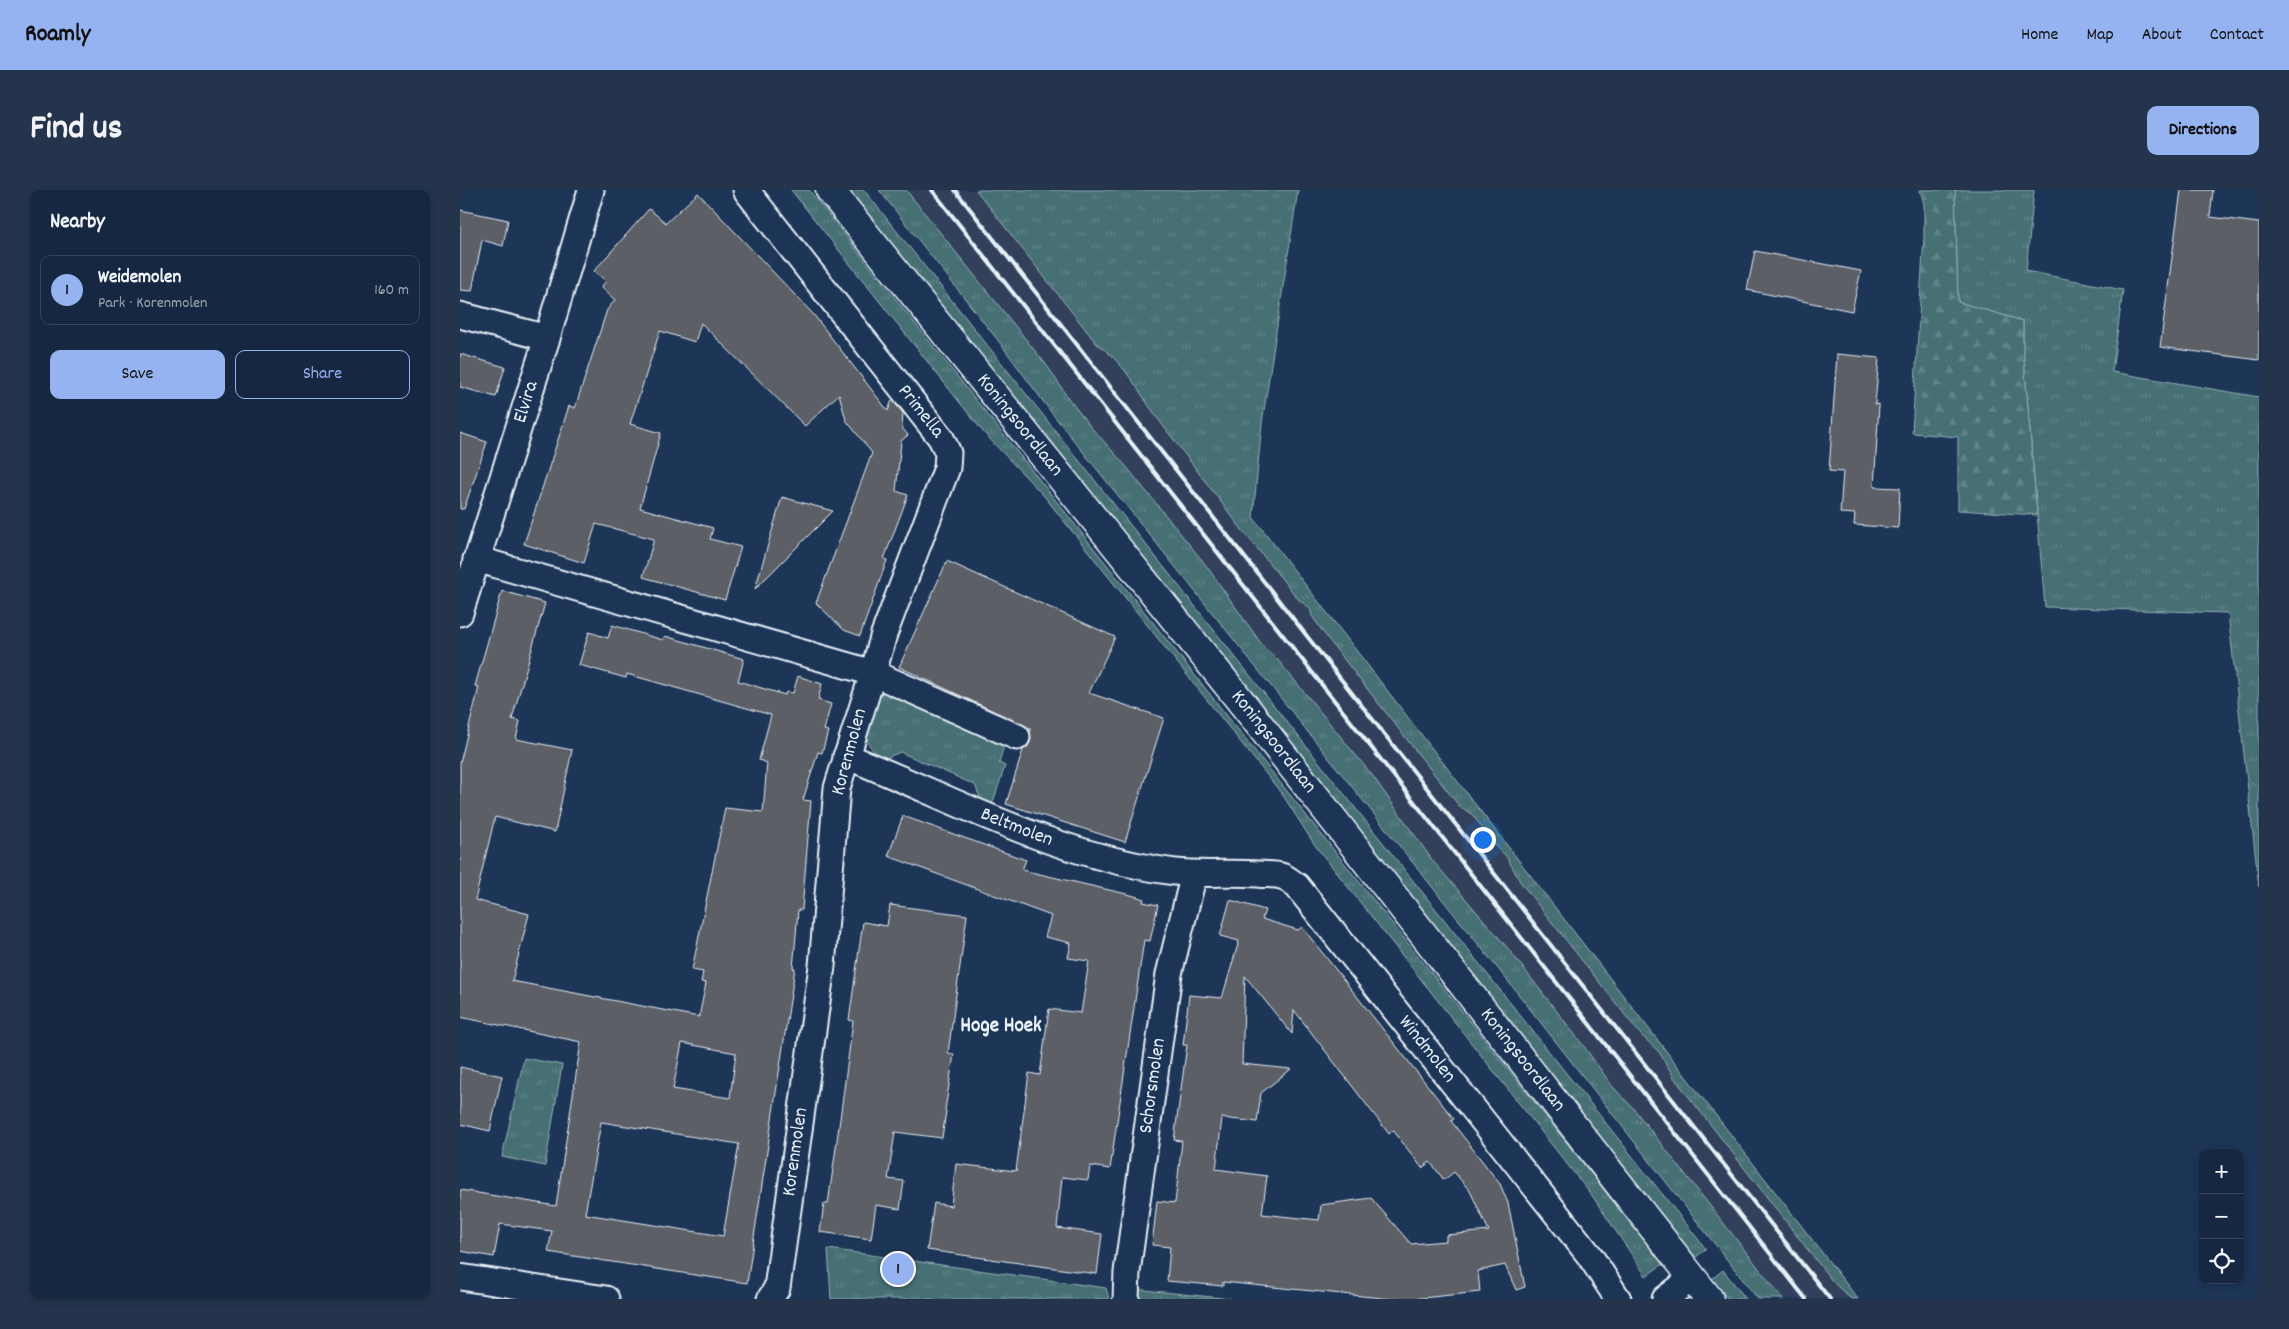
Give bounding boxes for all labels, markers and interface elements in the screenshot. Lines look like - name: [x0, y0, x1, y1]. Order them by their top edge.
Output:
- text: Roamly: [25, 18, 91, 52]
- text: Home: [2021, 23, 2058, 48]
- text: Map: [2086, 23, 2114, 48]
- text: About: [2142, 23, 2182, 48]
- text: Contact: [2210, 23, 2264, 48]
- text: Find us: [30, 105, 122, 155]
- button: Directions: [2147, 106, 2259, 155]
- text: Nearby: [50, 208, 105, 238]
- text: Weidemolen: [98, 265, 181, 292]
- text: 1: [65, 279, 69, 302]
- text: 160 m: [374, 279, 409, 302]
- text: Park · Korenmolen: [98, 292, 208, 315]
- button: Save: [50, 350, 225, 399]
- button: Share: [235, 350, 410, 399]
- street label: Koningsoordlaan: [969, 368, 1069, 483]
- street label: Elvira: [507, 377, 547, 427]
- street label: Primella: [890, 379, 951, 445]
- street label: Koningsoordlaan: [1223, 684, 1323, 800]
- street label: Korenmolen: [825, 705, 875, 799]
- street label: Beltmolen: [976, 801, 1057, 855]
- your location: [1470, 827, 1496, 853]
- street label: Koningsoordlaan: [1473, 1003, 1572, 1118]
- street label: Windmolen: [1391, 1010, 1462, 1089]
- district label: Hoge Hoek: [960, 1012, 1042, 1042]
- street label: Schorsmolen: [1133, 1036, 1174, 1135]
- street label: Korenmolen: [776, 1106, 816, 1198]
- map controls: [2199, 1149, 2244, 1284]
- button: +: [2199, 1149, 2244, 1194]
- button: −: [2199, 1194, 2244, 1239]
- button: locate: [2199, 1239, 2244, 1284]
- pin: 1: [882, 1250, 914, 1288]

